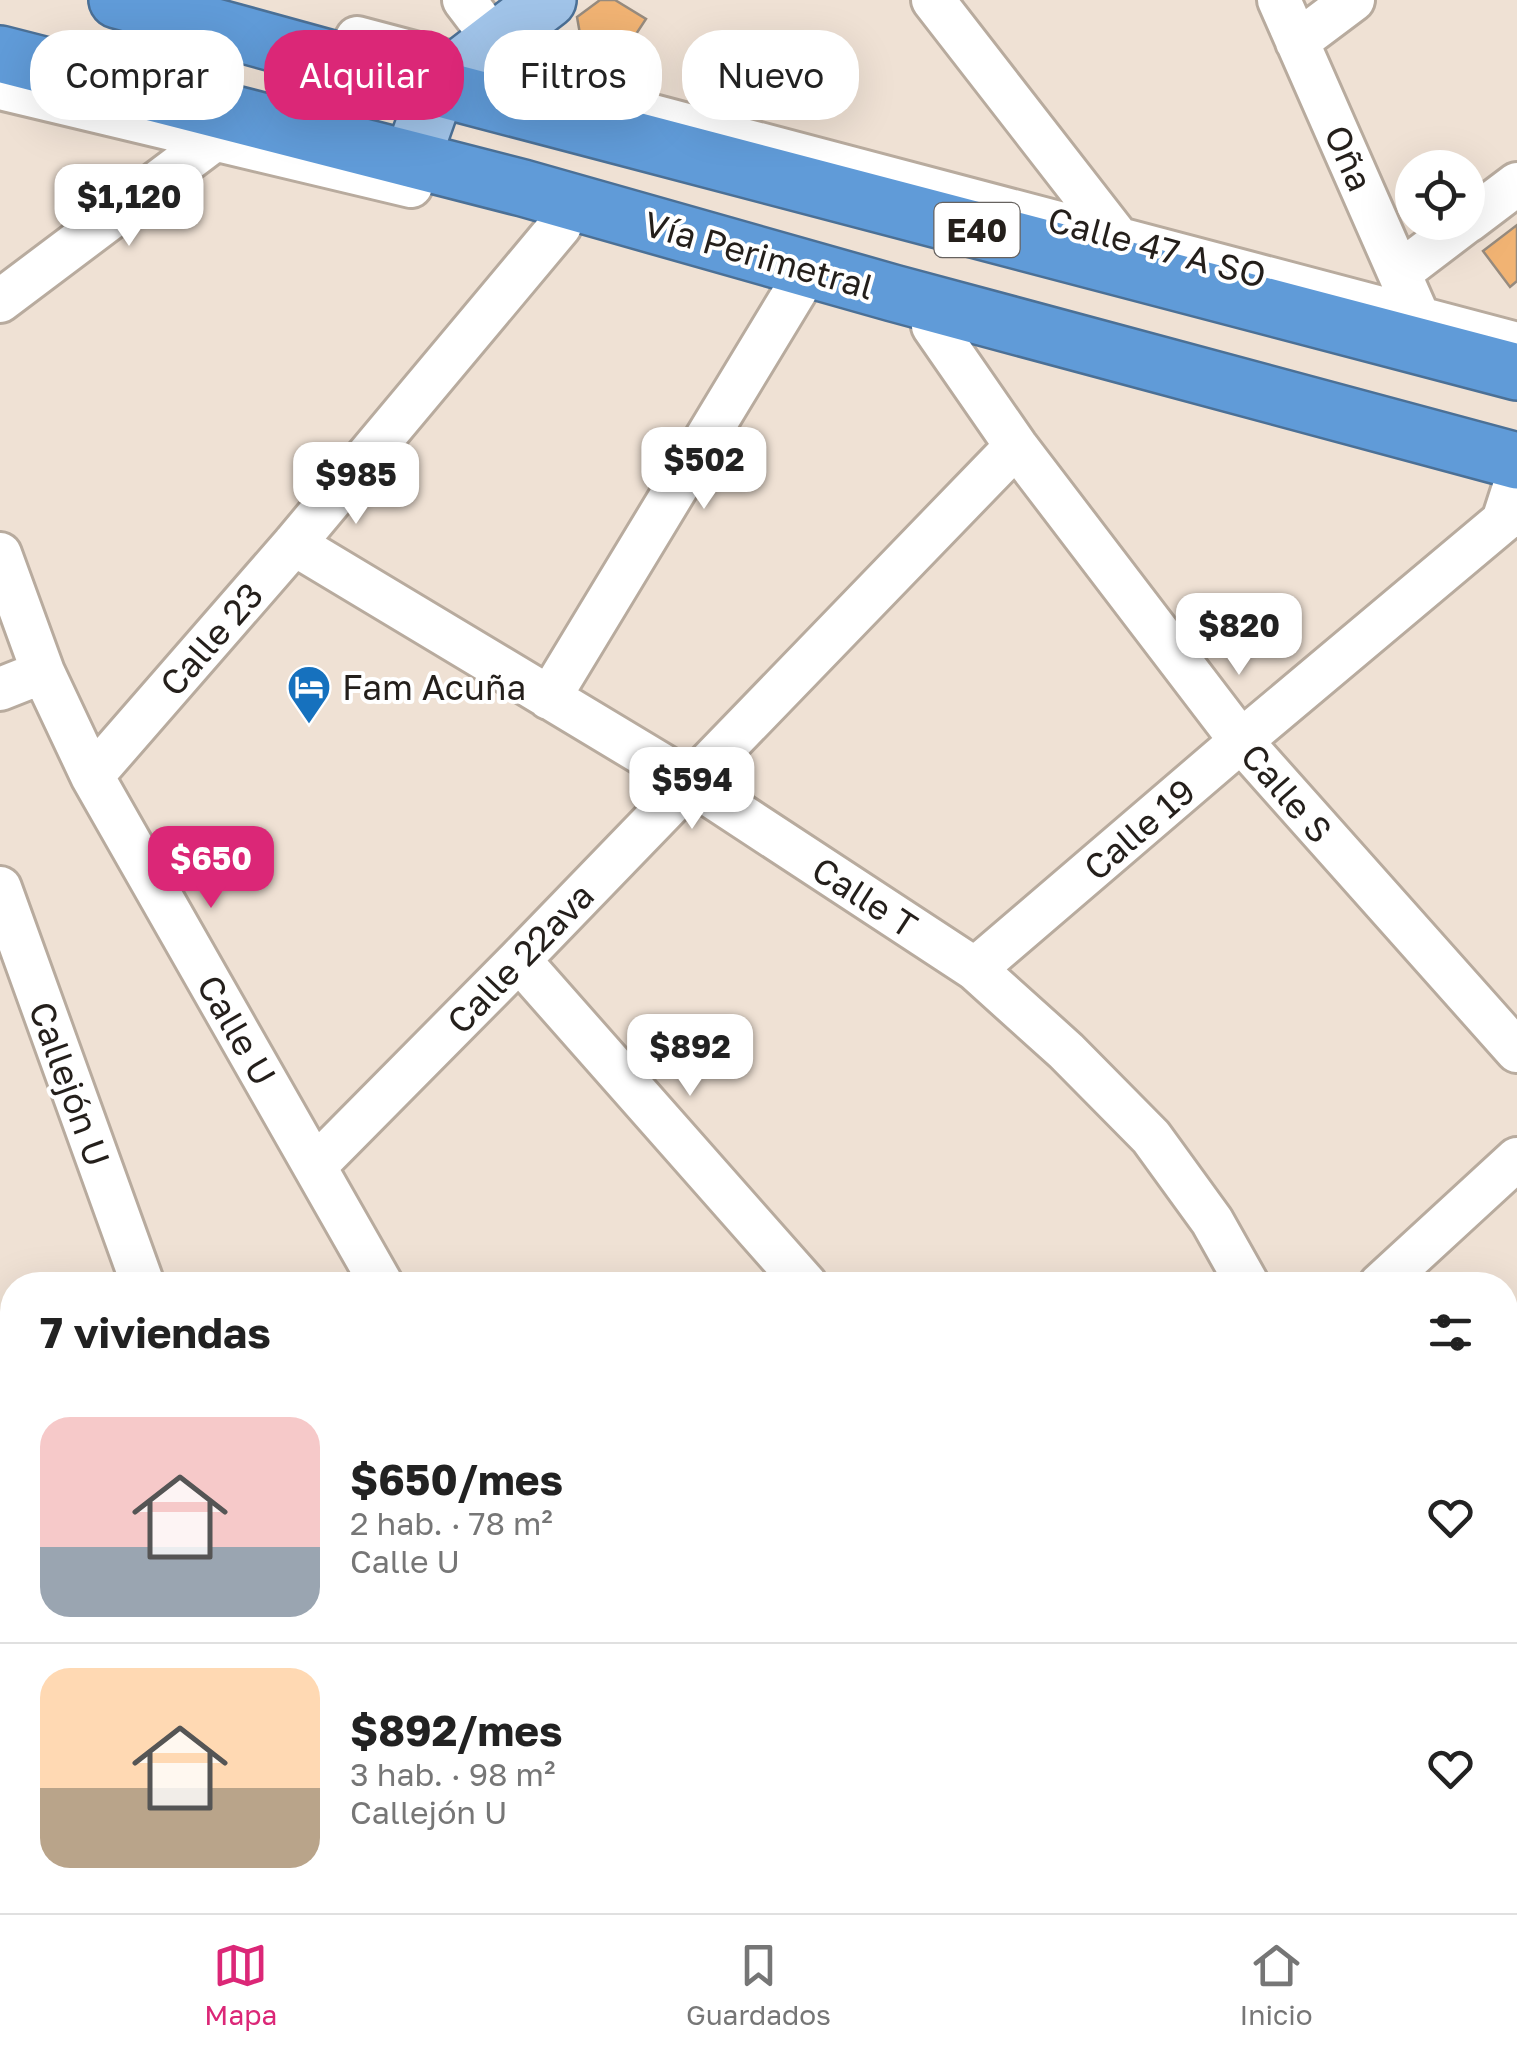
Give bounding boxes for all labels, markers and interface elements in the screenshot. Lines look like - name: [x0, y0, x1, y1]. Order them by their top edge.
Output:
- chip: Comprar: [30, 30, 244, 120]
- chip: Alquilar: [264, 30, 464, 120]
- chip: Filtros: [484, 30, 662, 120]
- chip: Nuevo: [682, 30, 859, 120]
- street label: Oña: [1316, 119, 1382, 197]
- map controls: [1395, 150, 1485, 240]
- button: locate: [1395, 150, 1485, 240]
- pin: $1,120: [48, 164, 210, 249]
- text: $1,120: [77, 177, 181, 215]
- street label: Calle 47 A SO: [1043, 198, 1271, 296]
- street label: Vía Perimetral: [639, 202, 879, 308]
- road number: E40: [934, 203, 1020, 257]
- pin: $502: [645, 427, 763, 512]
- text: $502: [663, 440, 745, 478]
- pin: $985: [297, 442, 415, 527]
- text: $985: [315, 455, 397, 493]
- street label: Calle 23: [151, 574, 271, 704]
- pin: $820: [1180, 593, 1298, 678]
- text: $820: [1198, 606, 1280, 644]
- hotel icon: Fam Acuña: [286, 664, 332, 725]
- place label: Fam Acuña: [342, 666, 526, 708]
- street label: Calle S: [1233, 735, 1341, 851]
- pin: $594: [633, 747, 751, 832]
- text: $594: [651, 760, 733, 798]
- street label: Calle 19: [1075, 770, 1203, 888]
- pin: $650: [152, 826, 270, 911]
- text: $650: [170, 839, 252, 877]
- street label: Calle T: [805, 848, 925, 946]
- street label: Calle 22ava: [438, 874, 602, 1042]
- street label: Calle U: [189, 967, 285, 1093]
- street label: Callejón U: [21, 996, 119, 1172]
- pin: $892: [631, 1014, 749, 1099]
- text: $892: [649, 1027, 731, 1065]
- icon: filters: [1423, 1305, 1478, 1360]
- text: 7 viviendas: [40, 1307, 271, 1357]
- text: $650/mes: [350, 1454, 563, 1504]
- icon: home: [120, 1457, 240, 1577]
- icon: heart: [1423, 1490, 1478, 1545]
- text: 2 hab. · 78 m²: [350, 1504, 553, 1542]
- text: Calle U: [350, 1542, 460, 1580]
- text: $892/mes: [350, 1705, 563, 1755]
- icon: home: [120, 1708, 240, 1828]
- icon: heart: [1423, 1741, 1478, 1796]
- text: 3 hab. · 98 m²: [350, 1755, 555, 1793]
- text: Callejón U: [350, 1793, 507, 1831]
- tab: Mapa: [204, 1938, 277, 2031]
- tab: Guardados: [686, 1938, 831, 2031]
- tab: Inicio: [1240, 1938, 1313, 2031]

